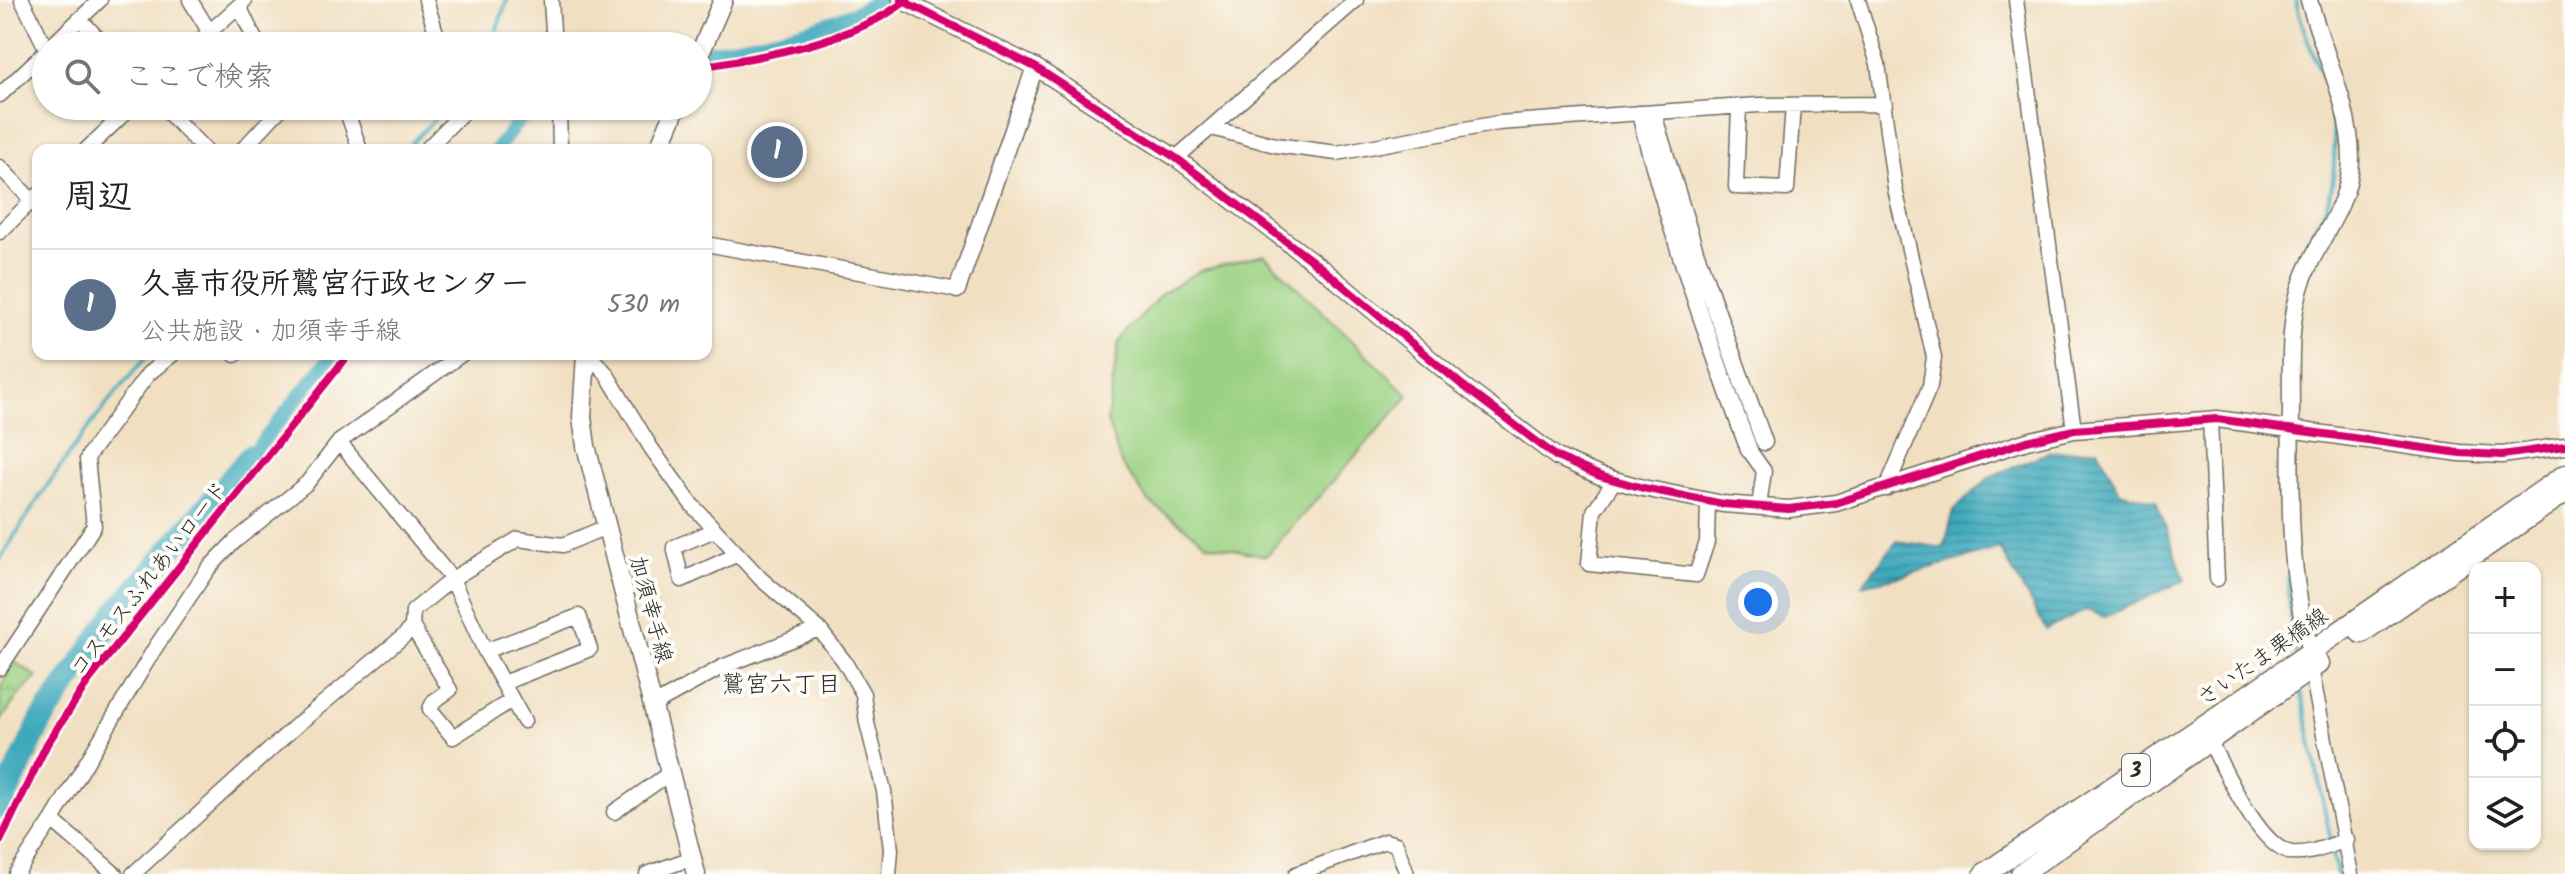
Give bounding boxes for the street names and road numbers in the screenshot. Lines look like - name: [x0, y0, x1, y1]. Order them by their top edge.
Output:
- street label: コスモスふれあいロード: [62, 474, 238, 685]
- street label: 加須幸手線: [618, 552, 681, 667]
- street label: さいたま栗橋線: [2191, 600, 2336, 716]
- road number: 3: [2122, 754, 2150, 786]

